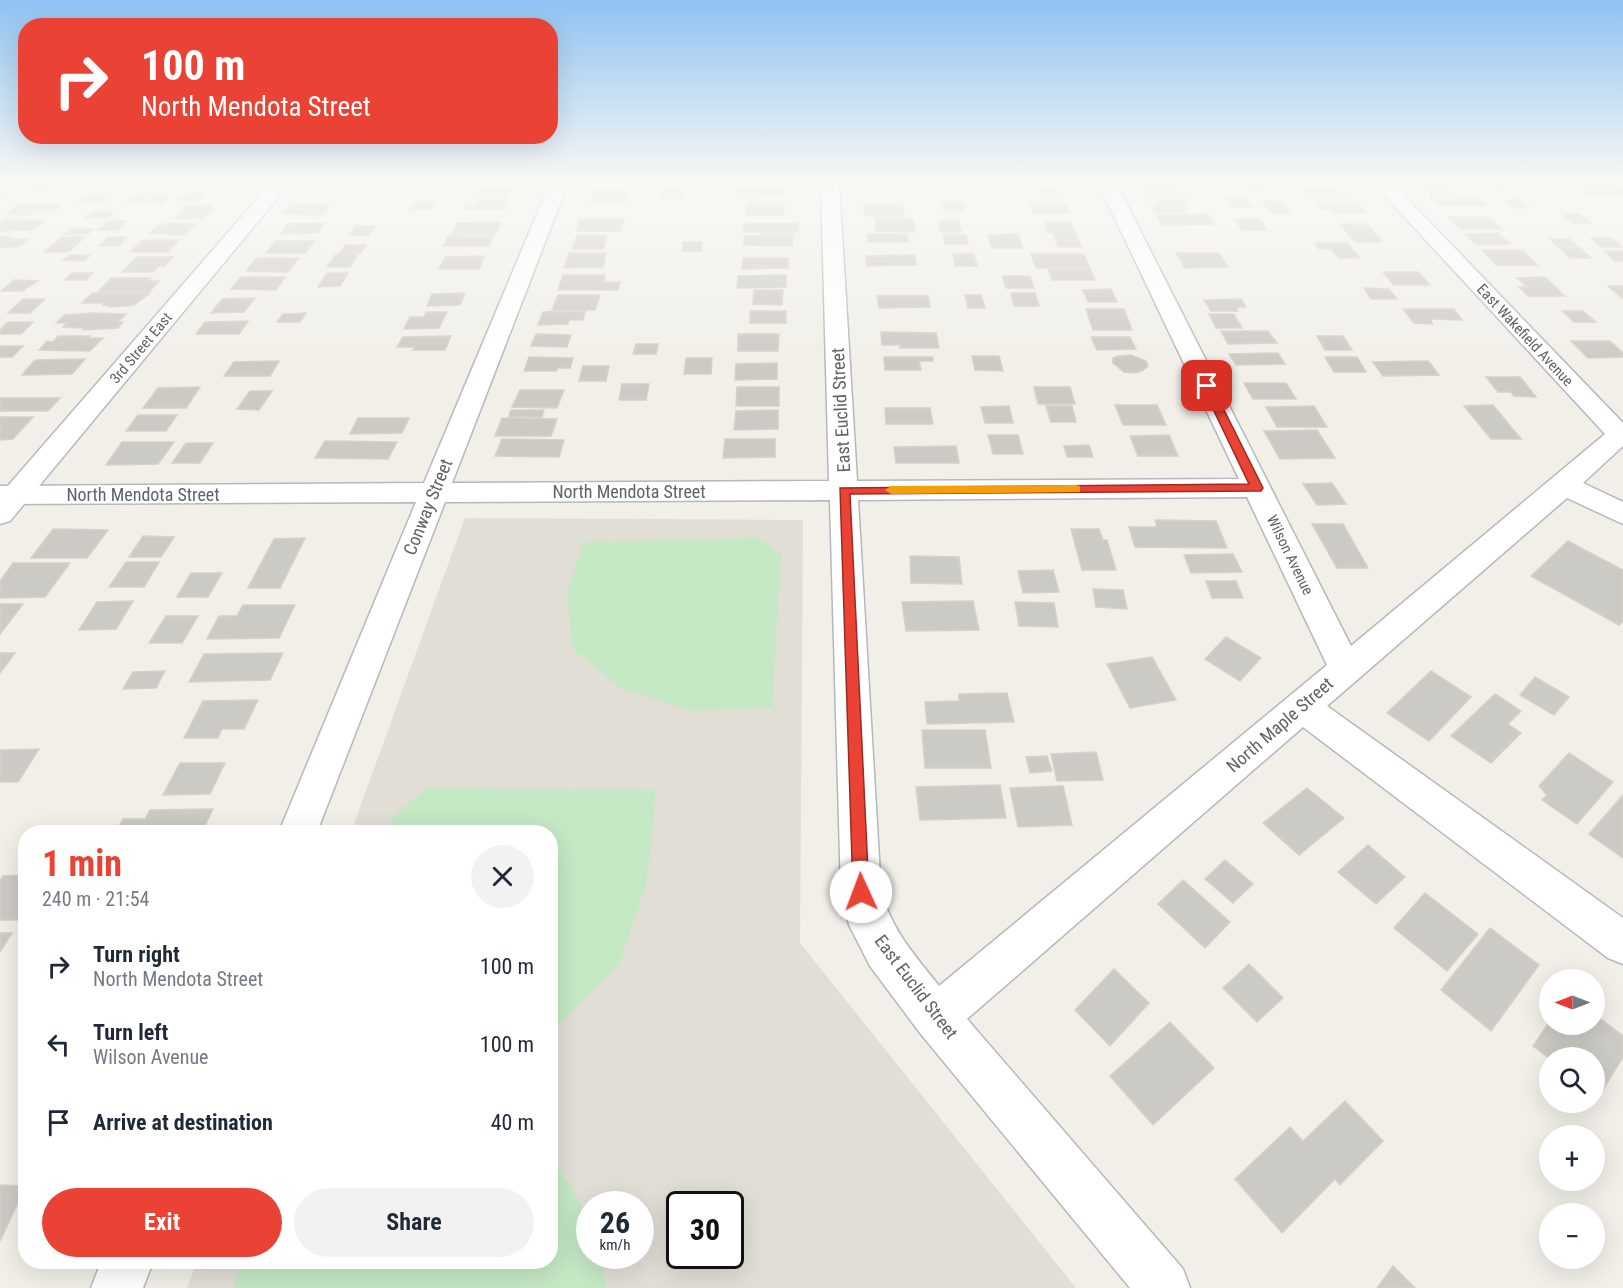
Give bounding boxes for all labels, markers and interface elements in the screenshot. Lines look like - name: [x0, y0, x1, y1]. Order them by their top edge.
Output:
- text: 100 m: [141, 41, 246, 90]
- icon: right: [42, 42, 120, 120]
- text: North Mendota Street: [141, 91, 371, 123]
- street label: East Wakefield Avenue: [1473, 280, 1577, 390]
- street label: 3rd Street East: [106, 309, 176, 387]
- street label: East Euclid Street: [827, 347, 854, 473]
- pin: [1181, 360, 1232, 411]
- icon: arrive: [1190, 369, 1223, 402]
- street label: Conway Street: [399, 456, 456, 558]
- street label: North Mendota Street: [552, 481, 706, 502]
- street label: North Mendota Street: [66, 484, 220, 505]
- street label: Wilson Avenue: [1263, 512, 1317, 598]
- street label: North Maple Street: [1222, 673, 1337, 777]
- text: 1 min: [42, 843, 122, 885]
- button: close: [471, 845, 534, 908]
- position arrow: [829, 860, 893, 924]
- text: 240 m · 21:54: [42, 887, 149, 911]
- street label: East Euclid Street: [871, 931, 962, 1043]
- text: Turn right: [93, 942, 180, 967]
- icon: right: [42, 950, 75, 983]
- text: 100 m: [480, 954, 534, 979]
- text: North Mendota Street: [93, 967, 263, 991]
- north arrow: [1539, 969, 1605, 1035]
- map controls: [1539, 969, 1605, 1269]
- text: Turn left: [93, 1020, 168, 1045]
- icon: left: [42, 1028, 75, 1061]
- text: 100 m: [480, 1032, 534, 1057]
- text: Wilson Avenue: [93, 1045, 208, 1069]
- button: search: [1539, 1047, 1605, 1113]
- icon: arrive: [42, 1106, 75, 1139]
- text: Arrive at destination: [93, 1110, 273, 1135]
- text: 40 m: [491, 1110, 534, 1135]
- button: +: [1539, 1125, 1605, 1191]
- button: Exit: [42, 1188, 282, 1257]
- button: Share: [294, 1188, 534, 1257]
- speed limit sign: 30: [666, 1191, 744, 1269]
- button: −: [1539, 1203, 1605, 1269]
- text: 26: [600, 1205, 630, 1240]
- text: km/h: [600, 1236, 630, 1254]

